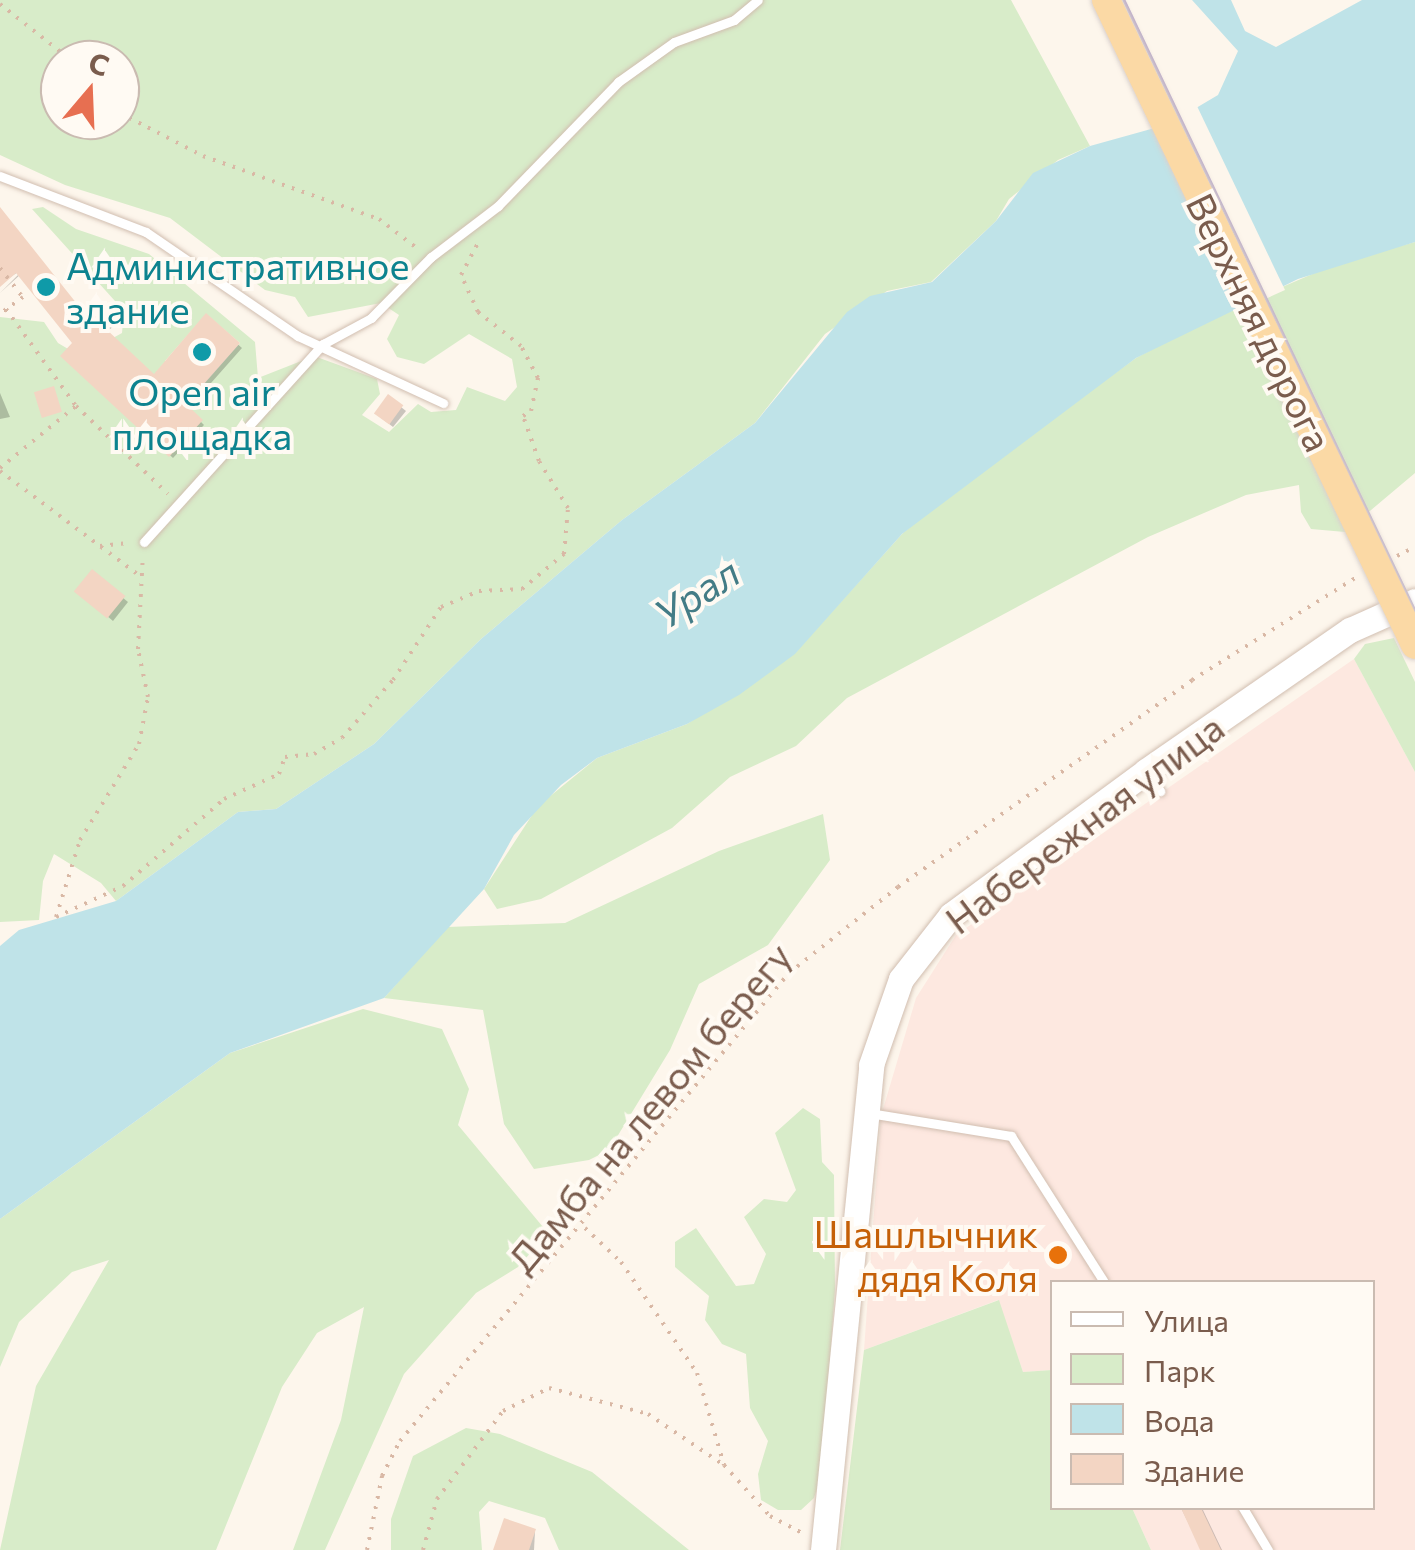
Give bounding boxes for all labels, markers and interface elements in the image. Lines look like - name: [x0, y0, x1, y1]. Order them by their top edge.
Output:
- north arrow: [40, 40, 140, 140]
- text: С: [85, 44, 114, 83]
- street label: Верхняя дорога: [1178, 186, 1342, 458]
- place label: Административное здание: [66, 242, 410, 332]
- marker: Административное здание: [35, 276, 57, 298]
- marker: Open air площадка: [191, 341, 213, 363]
- place label: Open air площадка: [112, 368, 292, 458]
- water label: Урал: [644, 547, 748, 637]
- street label: Набережная улица: [936, 704, 1232, 942]
- street label: Дамба на левом берегу: [498, 933, 800, 1281]
- place label: Шашлычник дядя Коля: [814, 1210, 1038, 1300]
- marker: Шашлычник дядя Коля: [1047, 1244, 1069, 1266]
- legend: [1050, 1280, 1375, 1510]
- text: Улица: [1144, 1301, 1229, 1338]
- text: Парк: [1144, 1351, 1216, 1388]
- text: Вода: [1144, 1401, 1214, 1438]
- text: Здание: [1144, 1451, 1244, 1488]

